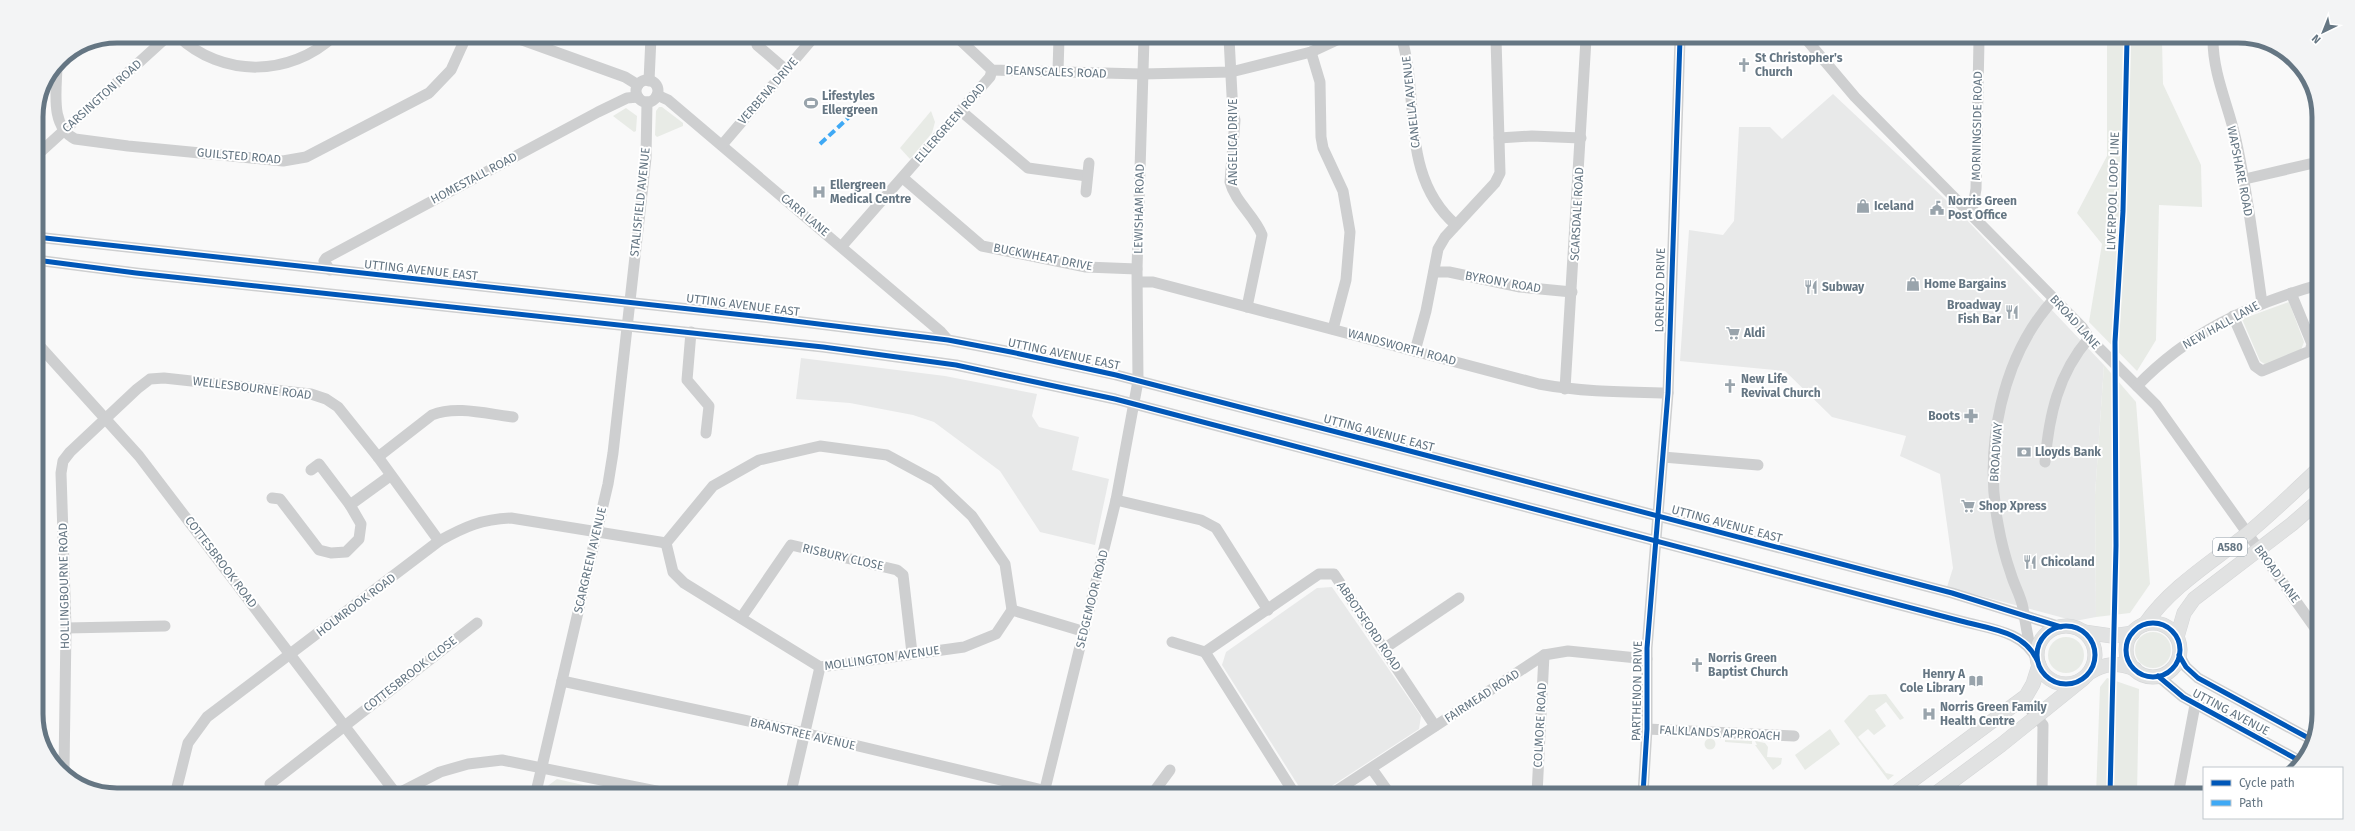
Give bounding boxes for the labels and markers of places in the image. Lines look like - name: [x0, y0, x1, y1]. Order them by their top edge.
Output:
- place label: St Christopher's Church: [1755, 51, 1843, 79]
- church icon: St Christopher's Church: [1736, 57, 1752, 73]
- place label: Lifestyles Ellergreen: [822, 89, 878, 117]
- sports icon: Lifestyles Ellergreen: [803, 95, 819, 111]
- place label: Ellergreen Medical Centre: [830, 178, 911, 206]
- hospital icon: Ellergreen Medical Centre: [811, 184, 827, 200]
- place label: Norris Green Post Office: [1948, 194, 2017, 222]
- shop icon: Iceland: [1855, 198, 1871, 214]
- place label: Iceland: [1874, 199, 1914, 213]
- public building icon: Norris Green Post Office: [1929, 200, 1945, 216]
- shop icon: Home Bargains: [1905, 276, 1921, 292]
- place label: Home Bargains: [1924, 277, 2006, 291]
- restaurant icon: Subway: [1803, 279, 1819, 295]
- place label: Subway: [1822, 280, 1865, 294]
- place label: Broadway Fish Bar: [1947, 298, 2002, 326]
- restaurant icon: Broadway Fish Bar: [2004, 304, 2020, 320]
- supermarket icon: Aldi: [1725, 325, 1741, 341]
- place label: Aldi: [1743, 326, 1765, 340]
- place label: New Life Revival Church: [1741, 372, 1821, 400]
- church icon: New Life Revival Church: [1722, 378, 1738, 394]
- pharmacy icon: Boots: [1963, 408, 1979, 424]
- place label: Boots: [1928, 409, 1960, 423]
- bank icon: Lloyds Bank: [2016, 444, 2032, 460]
- place label: Lloyds Bank: [2035, 445, 2101, 459]
- supermarket icon: Shop Xpress: [1960, 498, 1976, 514]
- place label: Shop Xpress: [1979, 499, 2047, 513]
- restaurant icon: Chicoland: [2022, 554, 2038, 570]
- place label: Chicoland: [2041, 555, 2095, 569]
- place label: Norris Green Baptist Church: [1708, 651, 1788, 679]
- church icon: Norris Green Baptist Church: [1689, 657, 1705, 673]
- place label: Henry A Cole Library: [1900, 667, 1966, 695]
- library icon: Henry A Cole Library: [1968, 673, 1984, 689]
- place label: Norris Green Family Health Centre: [1940, 700, 2047, 728]
- hospital icon: Norris Green Family Health Centre: [1921, 706, 1937, 722]

